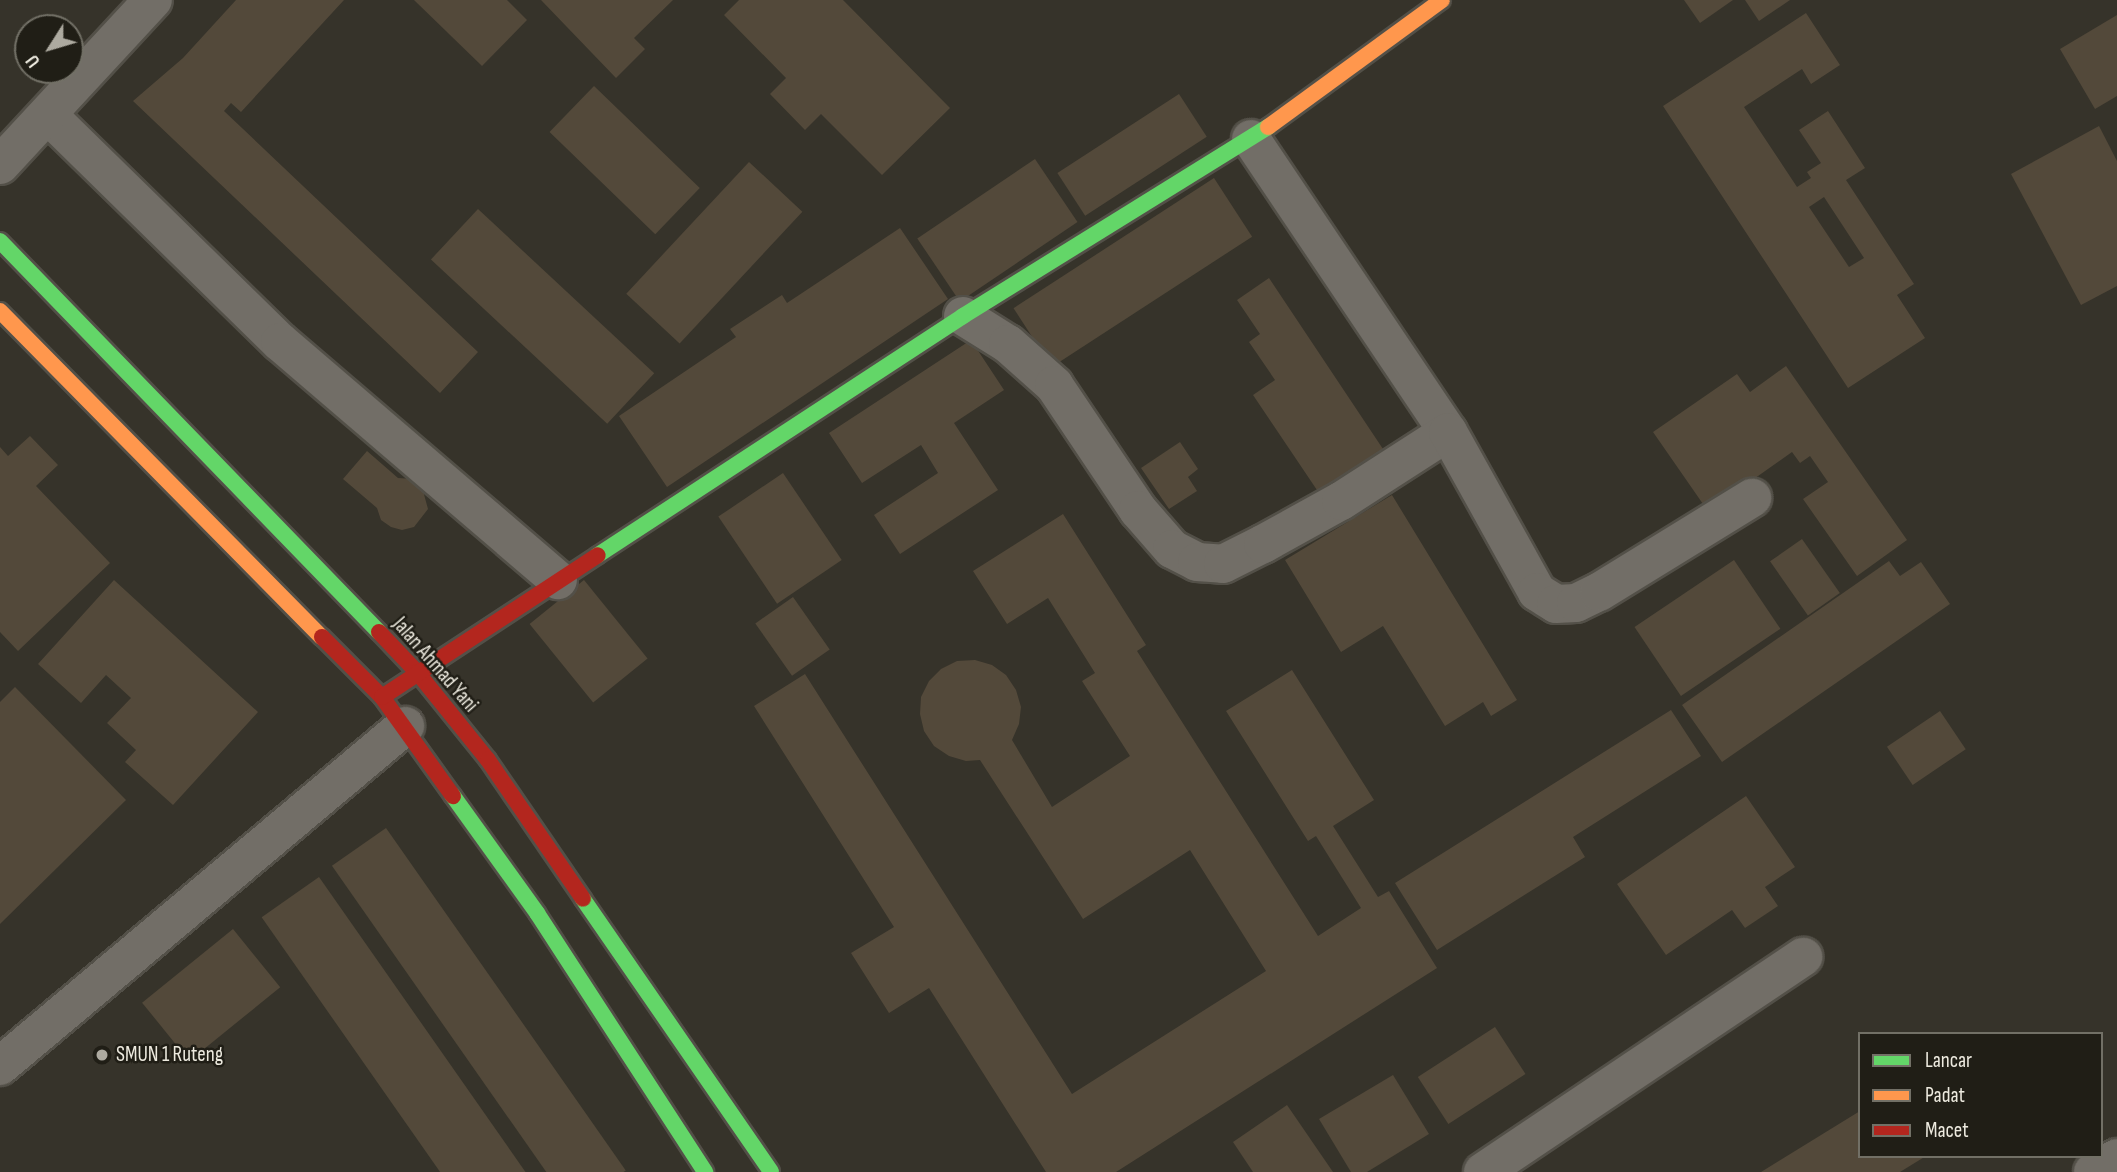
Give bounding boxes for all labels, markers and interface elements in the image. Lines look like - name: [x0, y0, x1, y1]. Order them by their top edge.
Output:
- north arrow: [14, 14, 84, 84]
- text: U: [21, 50, 46, 72]
- street label: Jalan Ahmad Yani: [387, 612, 483, 718]
- legend: [1858, 1032, 2103, 1158]
- place label: SMUN 1 Ruteng: [116, 1042, 223, 1068]
- marker: SMUN 1 Ruteng: [94, 1047, 110, 1063]
- text: Lancar: [1925, 1048, 1972, 1073]
- text: Padat: [1925, 1083, 1965, 1108]
- text: Macet: [1925, 1118, 1969, 1143]

